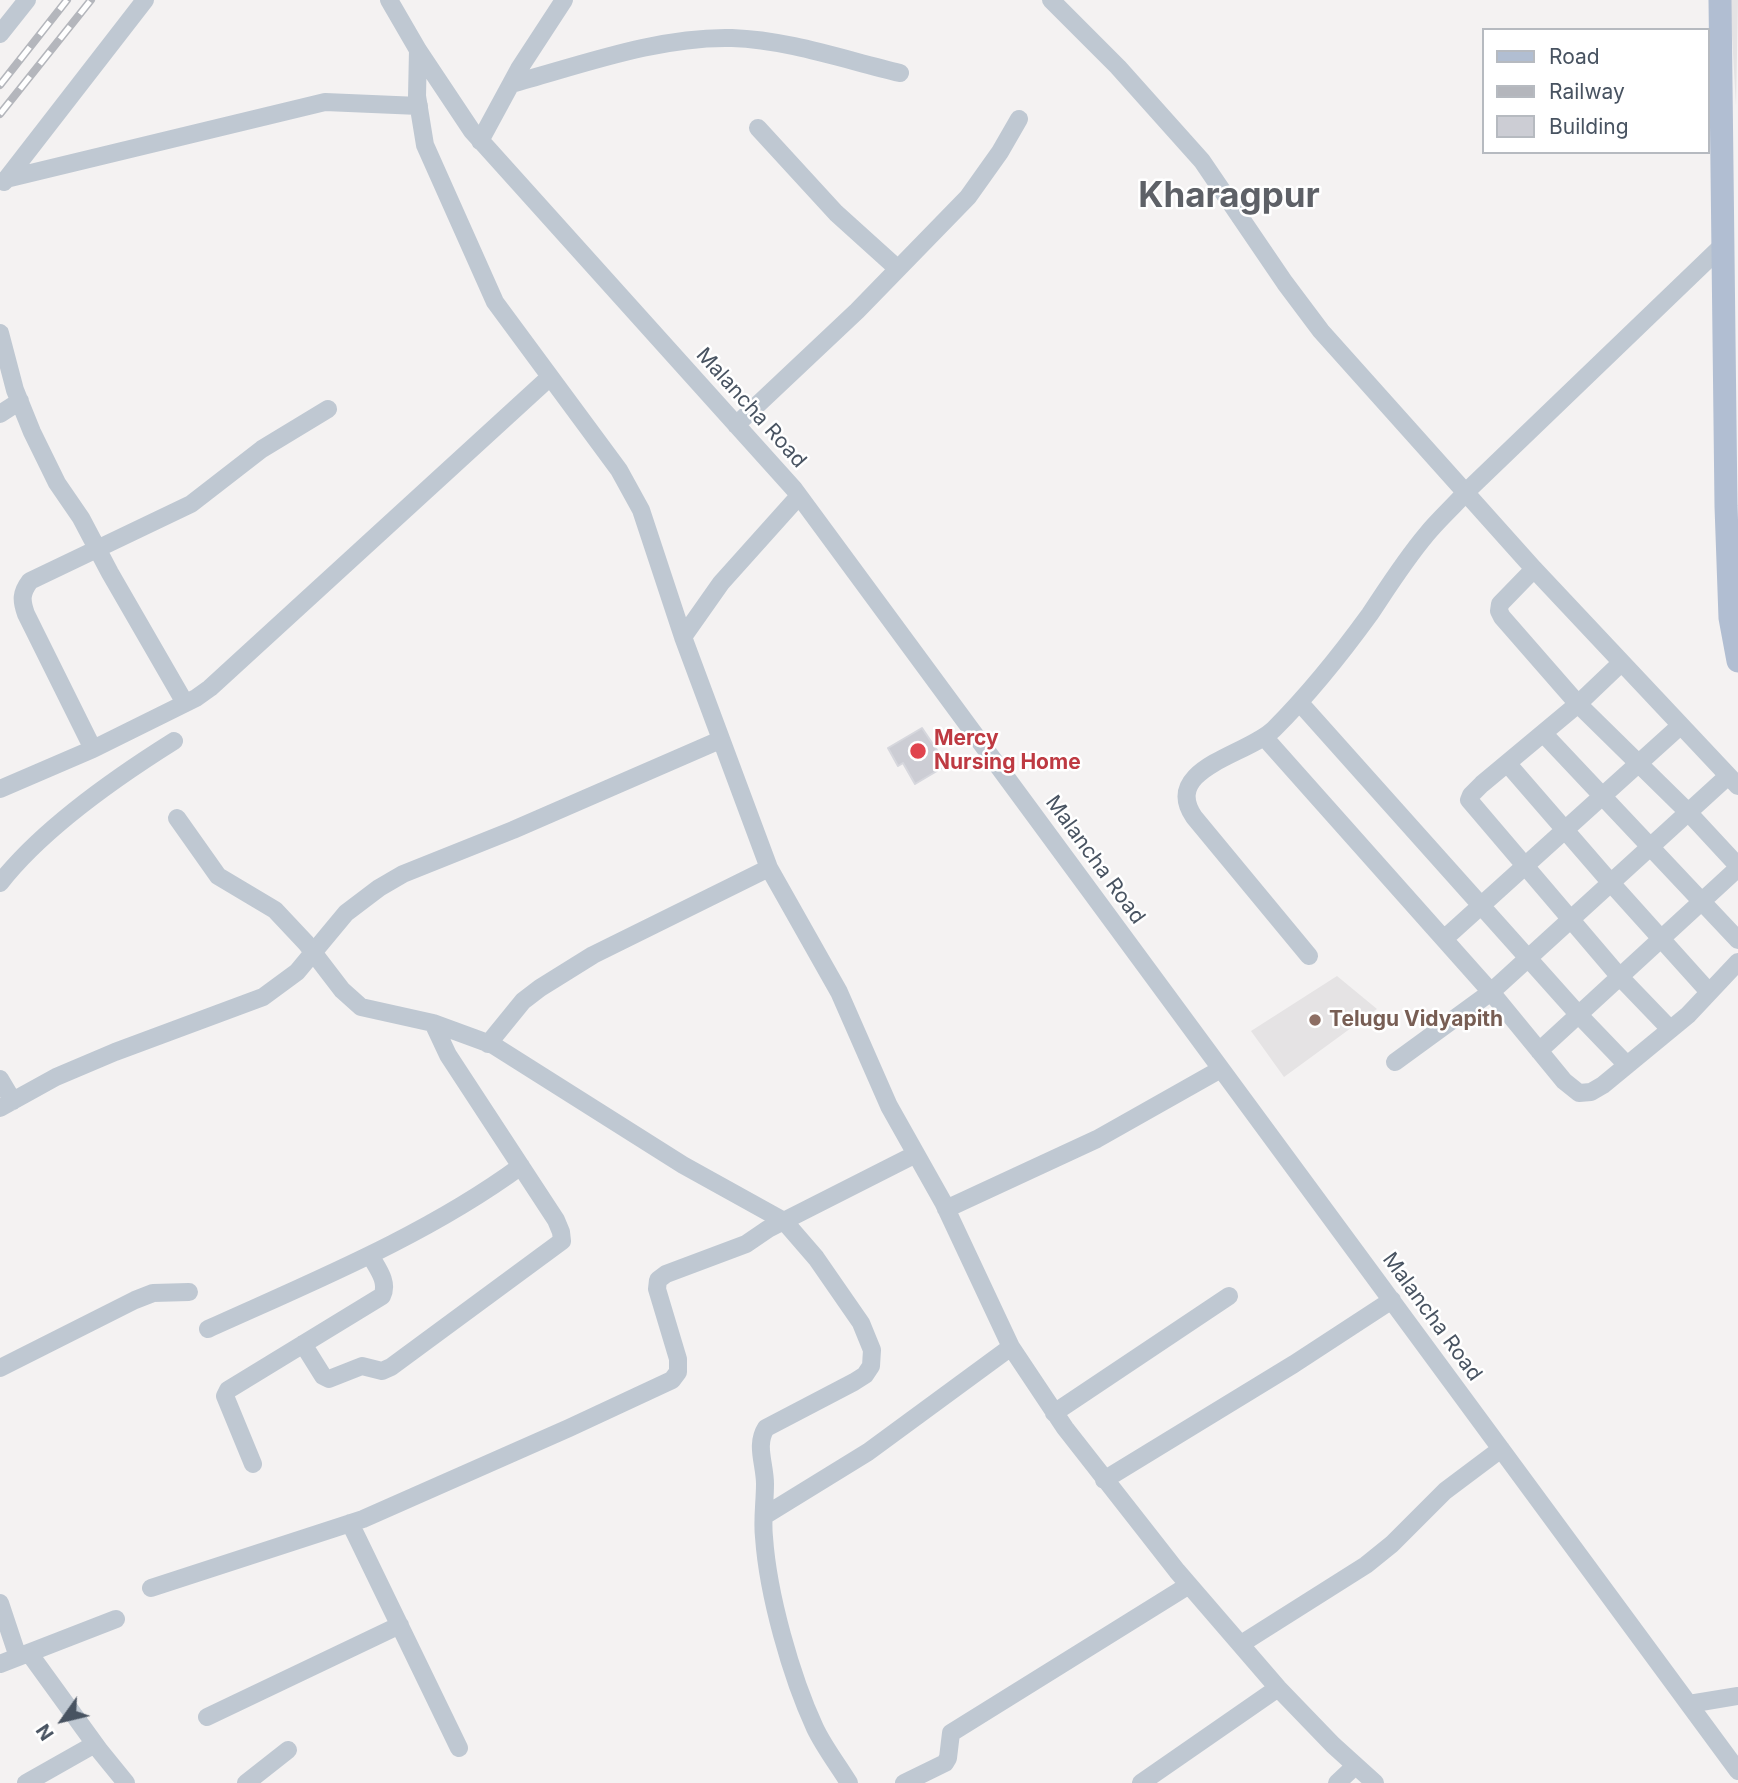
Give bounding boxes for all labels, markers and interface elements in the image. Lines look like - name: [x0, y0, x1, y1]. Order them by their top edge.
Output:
- legend: [1482, 28, 1710, 154]
- text: Road: [1549, 44, 1600, 69]
- text: Railway: [1549, 79, 1625, 104]
- text: Building: [1549, 114, 1629, 139]
- district label: Kharagpur: [1138, 175, 1320, 217]
- street label: Malancha Road: [691, 343, 811, 473]
- place label: Mercy Nursing Home: [934, 726, 1081, 776]
- marker: Mercy Nursing Home: [908, 741, 928, 761]
- street label: Malancha Road: [1040, 791, 1150, 929]
- place label: Telugu Vidyapith: [1329, 1007, 1503, 1033]
- marker: Telugu Vidyapith: [1307, 1012, 1323, 1028]
- street label: Malancha Road: [1377, 1248, 1487, 1386]
- north arrow: [28, 1685, 98, 1755]
- text: N: [32, 1720, 59, 1744]

